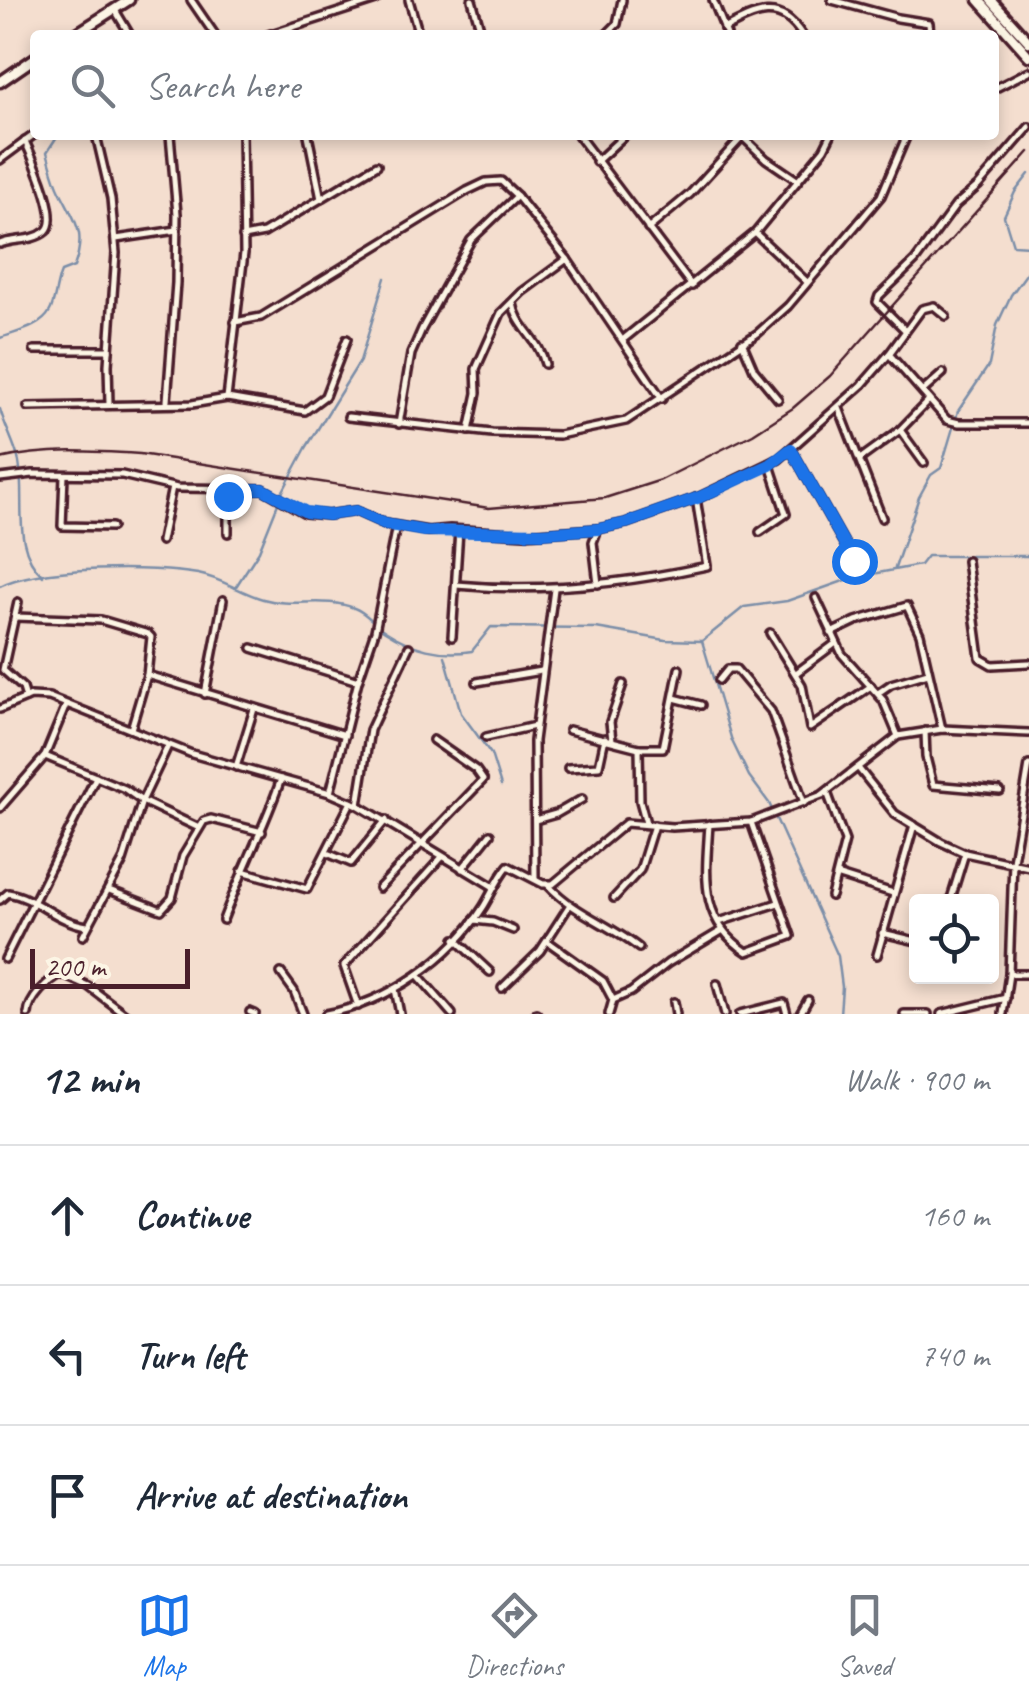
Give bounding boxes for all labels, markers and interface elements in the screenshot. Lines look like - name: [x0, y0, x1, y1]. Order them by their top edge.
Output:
- search box: [30, 30, 999, 140]
- icon: search: [65, 58, 120, 113]
- text: Search here: [145, 62, 300, 109]
- route end: [206, 474, 252, 520]
- route start: [832, 539, 878, 585]
- map controls: [909, 894, 999, 984]
- button: locate: [909, 894, 999, 984]
- scale bar: [30, 944, 190, 988]
- text: 200 m: [45, 949, 105, 984]
- text: 12 min: [40, 1053, 139, 1106]
- text: Walk · 900 m: [845, 1059, 989, 1100]
- icon: ahead: [40, 1188, 95, 1243]
- text: Continue: [135, 1192, 249, 1239]
- text: 160 m: [920, 1195, 989, 1236]
- icon: left: [40, 1328, 95, 1383]
- text: Turn left: [135, 1332, 245, 1379]
- text: 740 m: [920, 1335, 989, 1376]
- icon: arrive: [40, 1468, 95, 1523]
- text: Arrive at destination: [135, 1472, 407, 1519]
- tab: Map: [137, 1588, 192, 1683]
- tab: Directions: [466, 1588, 563, 1683]
- tab: Saved: [837, 1588, 892, 1683]

